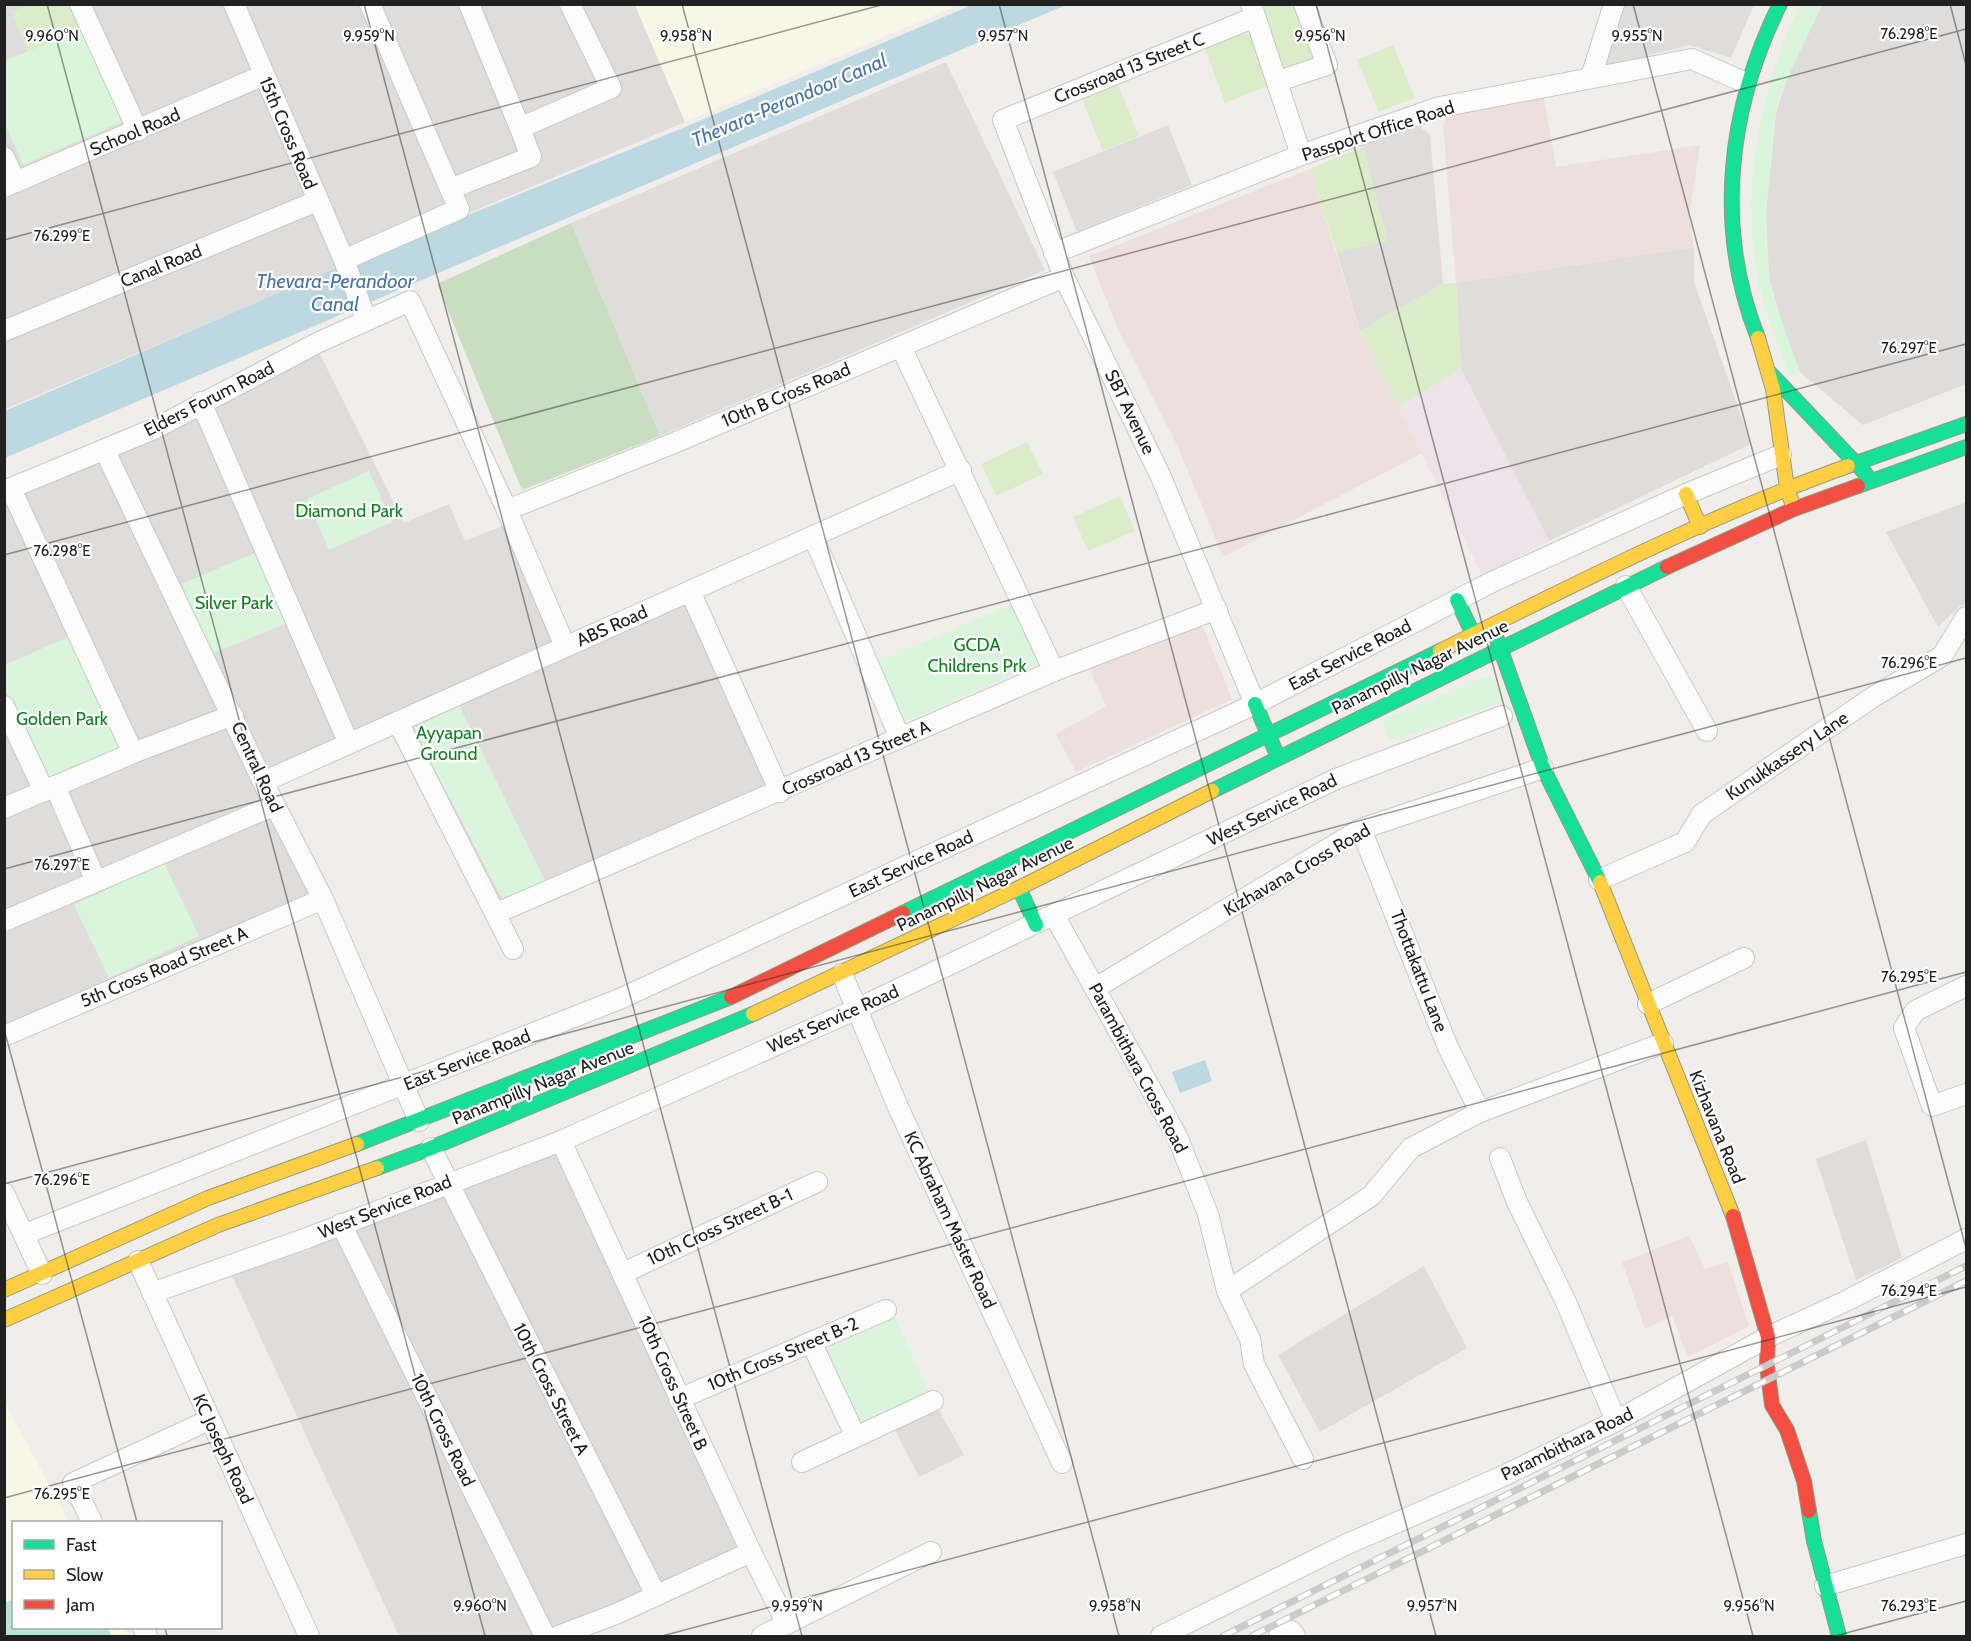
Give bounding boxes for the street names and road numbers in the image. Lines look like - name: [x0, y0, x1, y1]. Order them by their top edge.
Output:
- street label: Crossroad 13 Street C: [1051, 28, 1207, 108]
- street label: 15th Cross Road: [254, 74, 322, 192]
- street label: Passport Office Road: [1299, 96, 1457, 166]
- street label: School Road: [87, 103, 183, 161]
- street label: Canal Road: [117, 240, 205, 292]
- street label: Elders Forum Road: [140, 357, 278, 441]
- street label: 10th B Cross Road: [718, 358, 854, 432]
- street label: SBT Avenue: [1100, 366, 1160, 458]
- street label: ABS Road: [573, 601, 651, 651]
- street label: East Service Road: [1285, 615, 1415, 695]
- street label: Panampilly Nagar Avenue: [1328, 615, 1512, 719]
- street label: Kunukkassery Lane: [1721, 707, 1853, 805]
- street label: Crossroad 13 Street A: [778, 715, 934, 801]
- street label: Central Road: [226, 718, 288, 816]
- street label: West Service Road: [1204, 769, 1340, 851]
- street label: Kizhavana Cross Road: [1220, 819, 1374, 921]
- street label: East Service Road: [845, 826, 977, 902]
- street label: Panampilly Nagar Avenue: [893, 832, 1077, 936]
- street label: Thottakattu Lane: [1386, 907, 1452, 1035]
- street label: 5th Cross Road Street A: [77, 922, 251, 1012]
- street label: Parambithara Cross Road: [1084, 979, 1192, 1157]
- street label: West Service Road: [764, 980, 902, 1058]
- street label: East Service Road: [400, 1025, 534, 1095]
- street label: Panampilly Nagar Avenue: [449, 1036, 637, 1130]
- street label: Kizhavana Road: [1684, 1067, 1750, 1187]
- street label: KC Abraham Master Road: [899, 1128, 1001, 1312]
- street label: West Service Road: [315, 1170, 455, 1244]
- street label: 10th Cross Street B-1: [644, 1184, 796, 1270]
- street label: 10th Cross Street B: [634, 1312, 713, 1454]
- street label: 10th Cross Street B-2: [704, 1312, 862, 1396]
- street label: 10th Cross Street A: [508, 1319, 594, 1459]
- street label: 10th Cross Road: [406, 1370, 480, 1490]
- street label: KC Joseph Road: [188, 1391, 258, 1507]
- street label: Parambithara Road: [1497, 1402, 1637, 1486]

